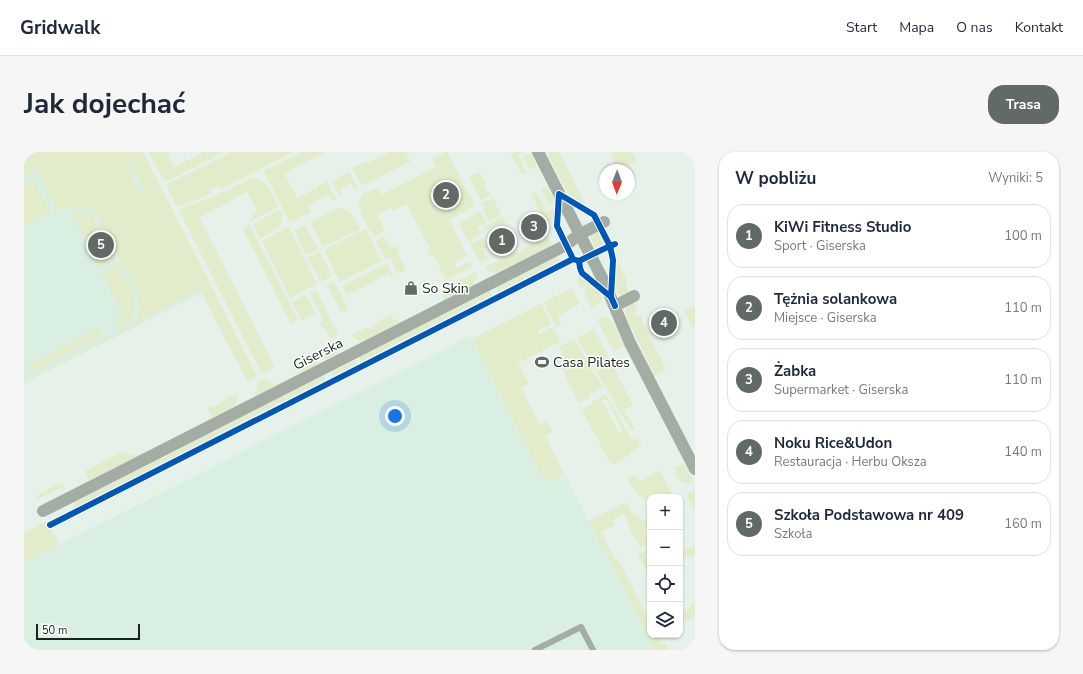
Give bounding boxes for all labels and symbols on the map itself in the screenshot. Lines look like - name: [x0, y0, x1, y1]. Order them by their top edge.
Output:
- north arrow: [599, 164, 635, 200]
- pin: 2: [433, 180, 459, 210]
- pin: 3: [521, 212, 547, 242]
- pin: 1: [489, 226, 515, 256]
- pin: 5: [88, 230, 114, 260]
- place label: So Skin: [422, 279, 469, 298]
- shop icon: So Skin: [403, 280, 419, 296]
- pin: 4: [651, 308, 677, 338]
- street label: Giserska: [290, 333, 346, 375]
- place label: Casa Pilates: [553, 353, 630, 372]
- sports icon: Casa Pilates: [534, 354, 550, 370]
- your location: [385, 406, 405, 426]
- scale bar: [36, 622, 140, 641]

